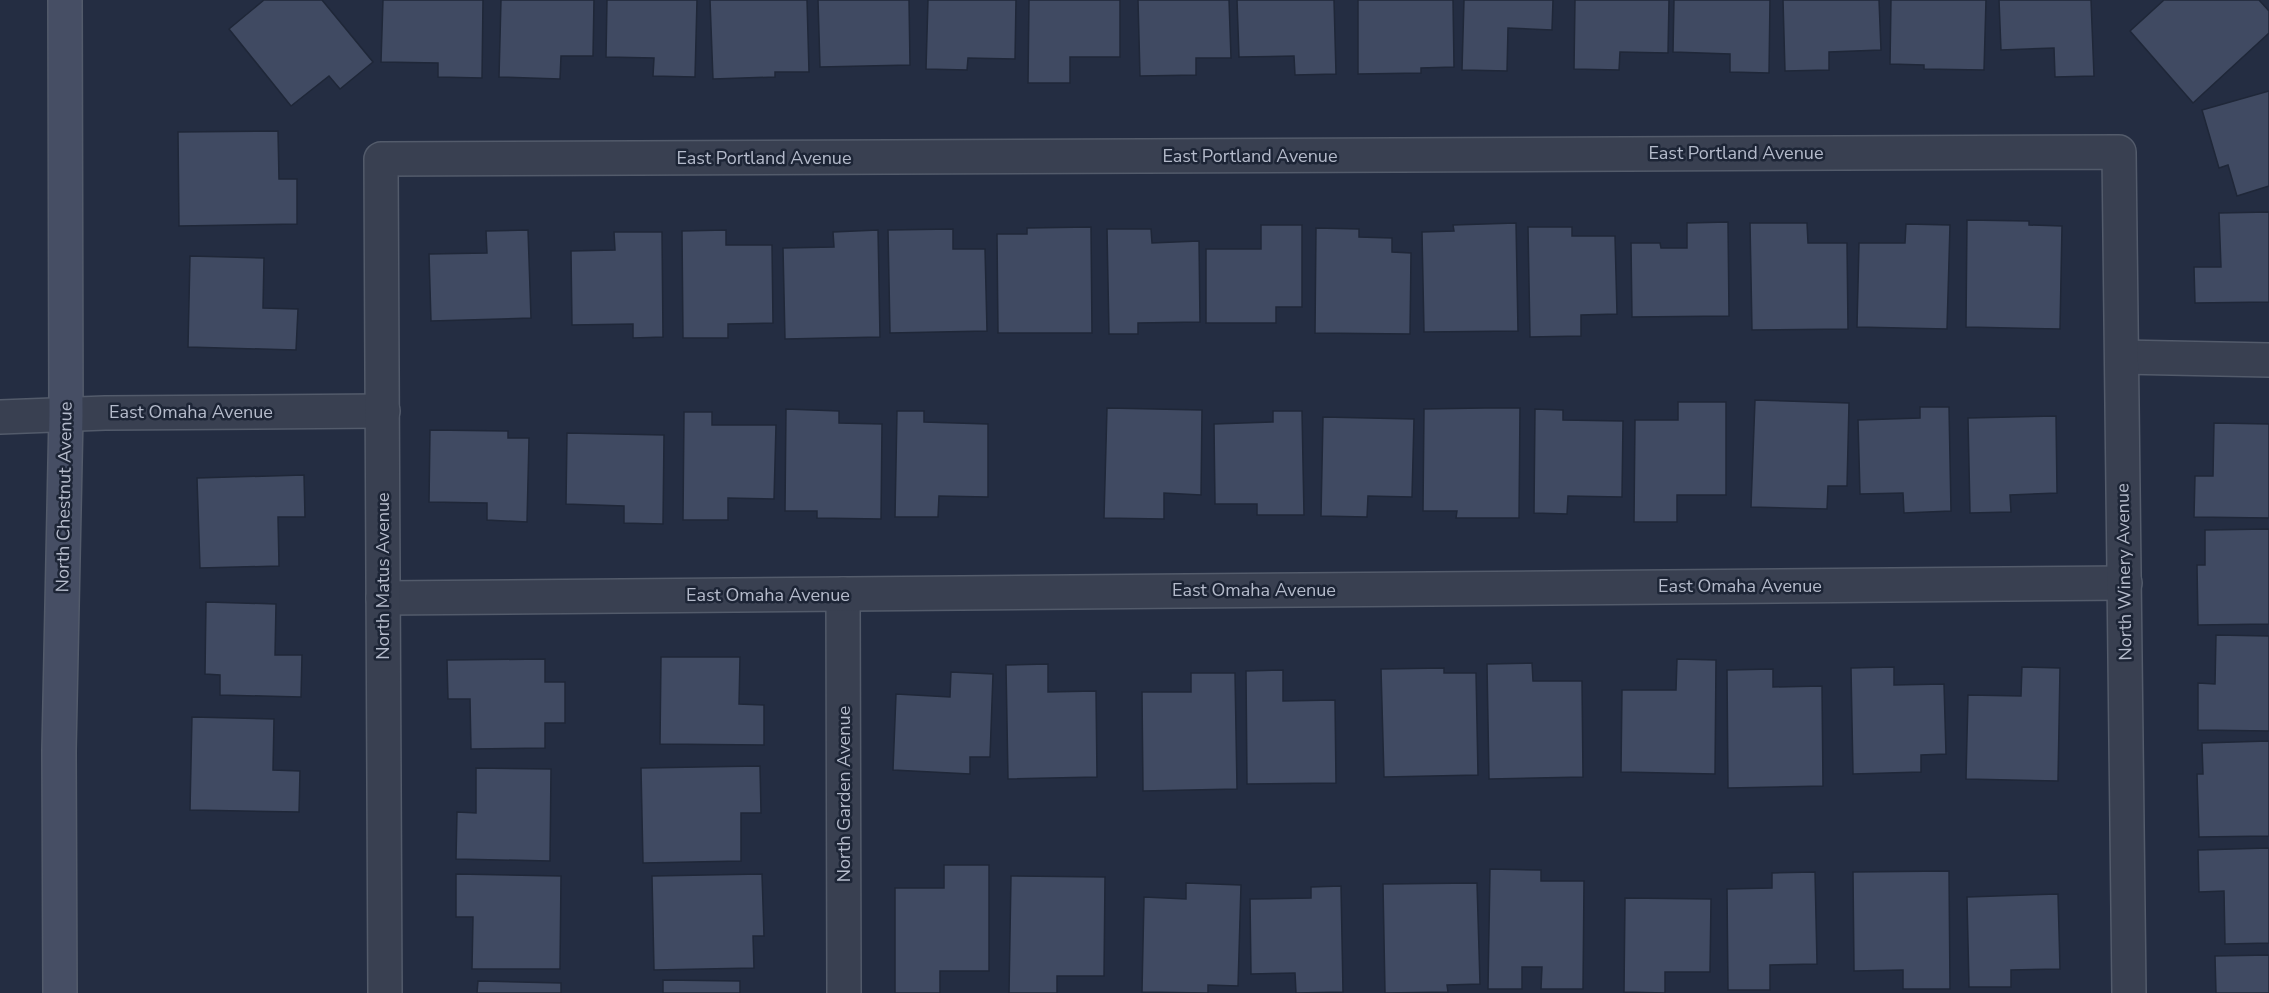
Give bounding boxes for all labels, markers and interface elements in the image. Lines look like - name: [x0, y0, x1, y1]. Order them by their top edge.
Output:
- street label: East Portland Avenue: [1648, 141, 1824, 165]
- street label: East Portland Avenue: [1162, 144, 1338, 168]
- street label: East Portland Avenue: [676, 146, 852, 170]
- street label: East Omaha Avenue: [109, 400, 273, 424]
- street label: North Chestnut Avenue: [50, 401, 78, 593]
- street label: North Winery Avenue: [2110, 483, 2138, 661]
- street label: North Matus Avenue: [371, 492, 395, 660]
- street label: East Omaha Avenue: [1658, 574, 1822, 598]
- street label: East Omaha Avenue: [1172, 578, 1336, 602]
- street label: East Omaha Avenue: [686, 583, 850, 607]
- street label: North Garden Avenue: [832, 706, 856, 882]

